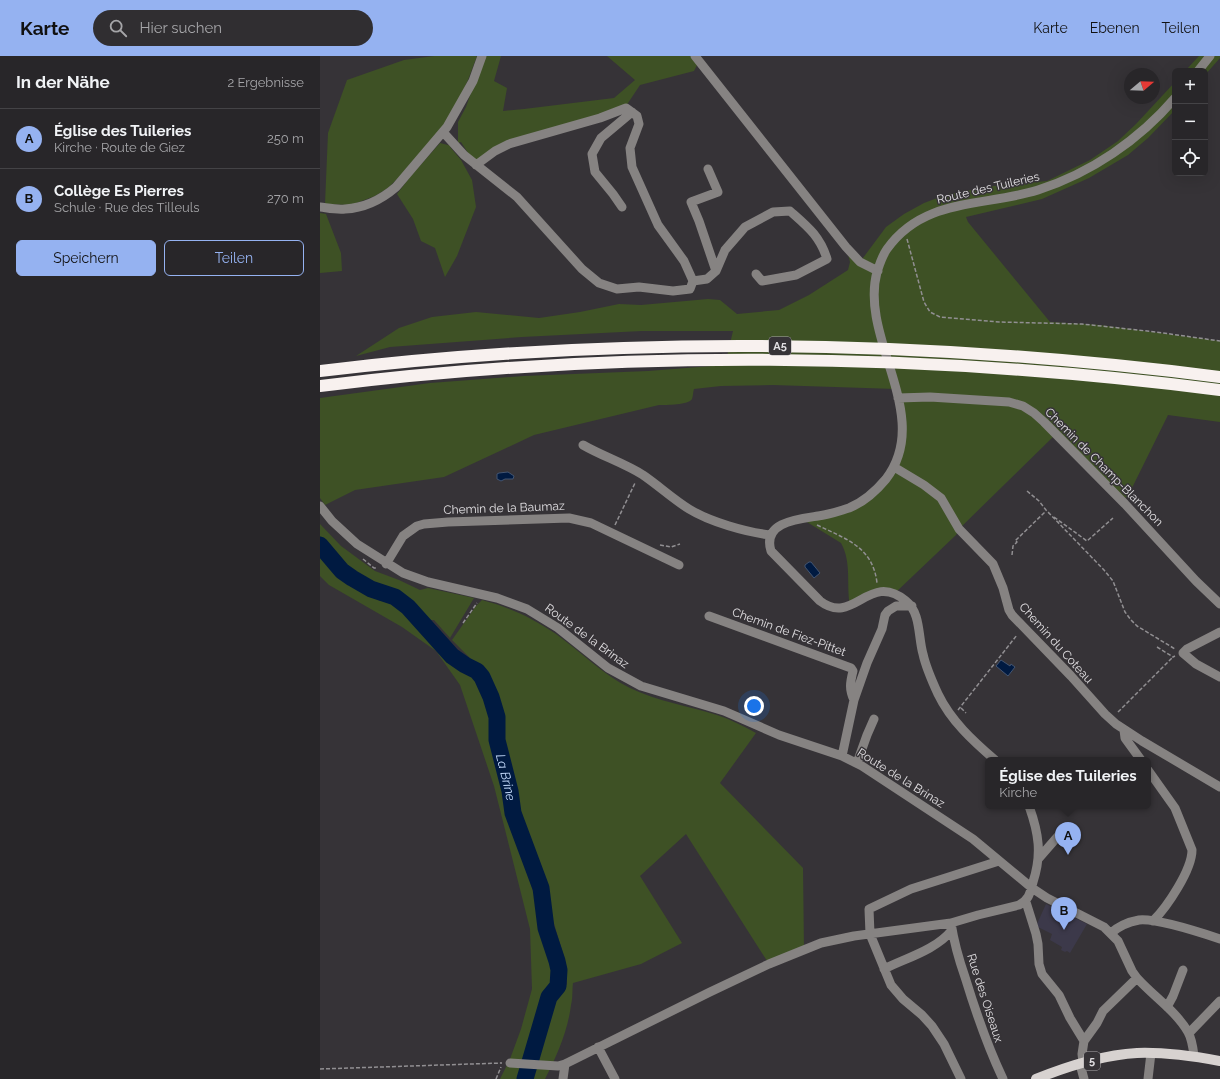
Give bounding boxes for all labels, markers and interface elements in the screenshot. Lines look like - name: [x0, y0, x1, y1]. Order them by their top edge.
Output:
- search box: [93, 10, 373, 46]
- text: Karte: [20, 17, 69, 39]
- icon: search: [107, 17, 129, 39]
- text: Hier suchen: [139, 19, 222, 37]
- text: Karte: [1033, 20, 1068, 36]
- text: Ebenen: [1090, 20, 1140, 36]
- text: Teilen: [1162, 20, 1200, 36]
- north arrow: [1124, 68, 1160, 104]
- map controls: [1172, 68, 1208, 176]
- button: +: [1172, 68, 1208, 104]
- text: In der Nähe: [16, 72, 110, 92]
- text: 2 Ergebnisse: [227, 75, 304, 90]
- button: −: [1172, 104, 1208, 140]
- text: Église des Tuileries: [54, 122, 191, 140]
- text: A: [25, 131, 33, 146]
- text: 250 m: [267, 131, 304, 146]
- text: Kirche · Route de Giez: [54, 140, 185, 155]
- button: locate: [1172, 140, 1208, 176]
- street label: Route des Tuileries: [935, 169, 1041, 207]
- text: Collège Es Pierres: [54, 182, 184, 200]
- text: B: [25, 191, 33, 206]
- text: 270 m: [267, 191, 304, 206]
- text: Schule · Rue des Tilleuls: [54, 200, 200, 215]
- button: Speichern: [16, 240, 156, 276]
- button: Teilen: [164, 240, 304, 276]
- road number: A5: [769, 337, 791, 355]
- street label: Chemin de Champ-Blanchon: [1042, 405, 1166, 529]
- street label: Chemin de la Baumaz: [443, 499, 565, 517]
- street label: Chemin du Coteau: [1016, 600, 1096, 686]
- street label: Route de la Brinaz: [542, 601, 632, 671]
- street label: Chemin de Fiez-Pittet: [730, 605, 848, 659]
- your location: [744, 696, 764, 716]
- street label: Route de la Brinaz: [855, 745, 947, 811]
- water label: La Brine: [493, 752, 519, 802]
- popup: [985, 757, 1151, 809]
- text: Église des Tuileries: [999, 767, 1137, 785]
- text: Kirche: [999, 785, 1037, 800]
- pin: A: [1055, 822, 1081, 855]
- pin: B: [1051, 897, 1077, 930]
- street label: Rue des Oiseaux: [964, 952, 1006, 1044]
- road number: 5: [1084, 1052, 1100, 1070]

